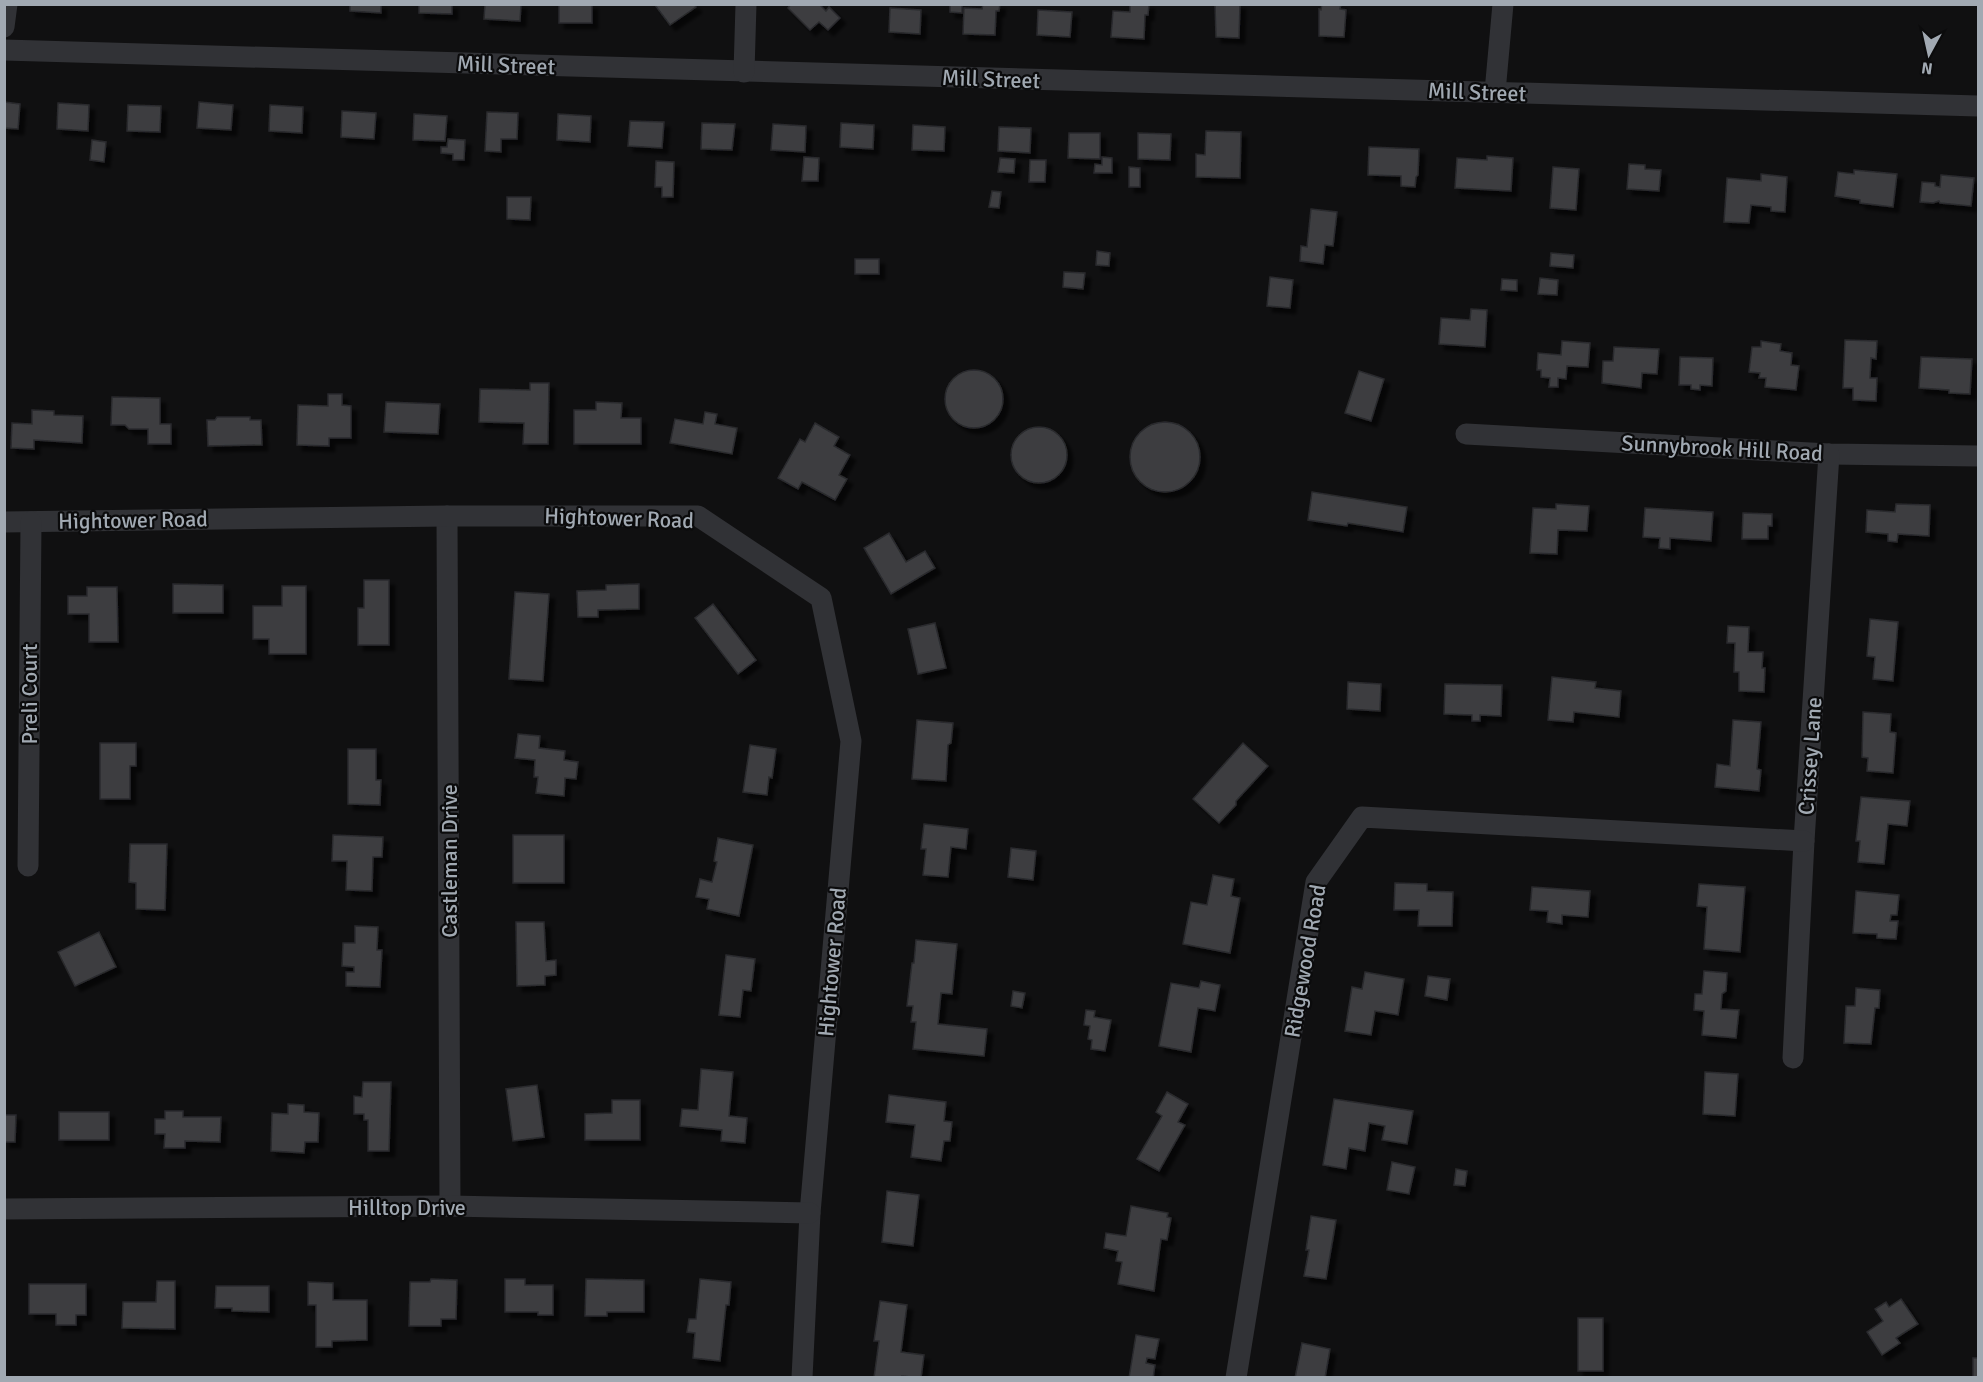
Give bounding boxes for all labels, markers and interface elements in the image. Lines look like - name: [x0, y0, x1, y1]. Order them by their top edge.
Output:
- north arrow: [1899, 24, 1959, 84]
- street label: Mill Street: [456, 50, 556, 80]
- text: N: [1920, 57, 1934, 79]
- street label: Mill Street: [941, 64, 1041, 94]
- street label: Mill Street: [1427, 77, 1527, 107]
- street label: Sunnybrook Hill Road: [1621, 429, 1823, 467]
- street label: Hightower Road: [544, 502, 694, 534]
- street label: Hightower Road: [58, 505, 208, 535]
- street label: Preli Court: [16, 643, 43, 744]
- street label: Crissey Lane: [1792, 696, 1828, 816]
- street label: Castleman Drive: [436, 784, 463, 938]
- street label: Ridgewood Road: [1278, 882, 1332, 1040]
- street label: Hightower Road: [812, 886, 852, 1038]
- street label: Hilltop Drive: [348, 1194, 466, 1221]

